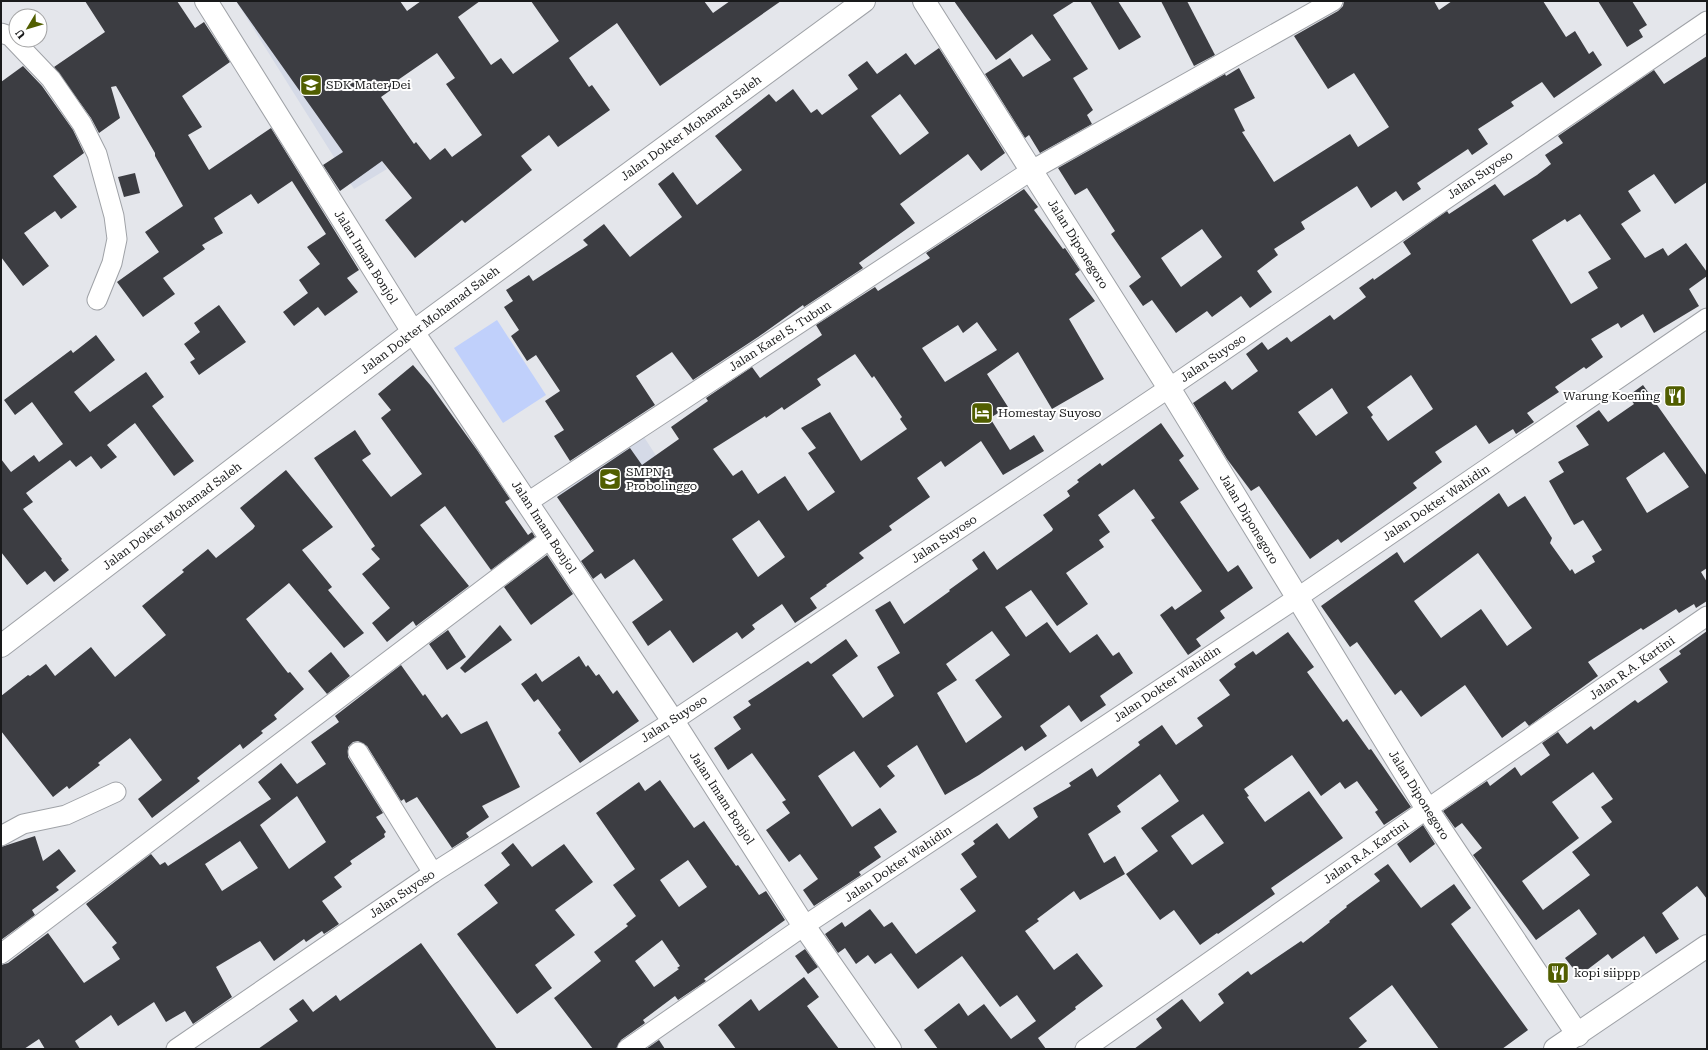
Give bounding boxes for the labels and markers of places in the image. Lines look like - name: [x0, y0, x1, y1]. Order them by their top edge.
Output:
- school or university icon: SDK Mater Dei: [298, 72, 324, 98]
- place label: SDK Mater Dei: [326, 78, 411, 92]
- restaurant icon: Warung Koening: [1662, 383, 1688, 409]
- place label: Warung Koening: [1563, 389, 1660, 403]
- hotel icon: Homestay Suyoso: [969, 400, 995, 426]
- place label: Homestay Suyoso: [998, 406, 1101, 420]
- place label: SMPN 1 Probolinggo: [626, 465, 697, 493]
- school or university icon: SMPN 1 Probolinggo: [597, 466, 623, 492]
- restaurant icon: kopi siippp: [1545, 960, 1571, 986]
- place label: kopi siippp: [1574, 966, 1640, 980]

